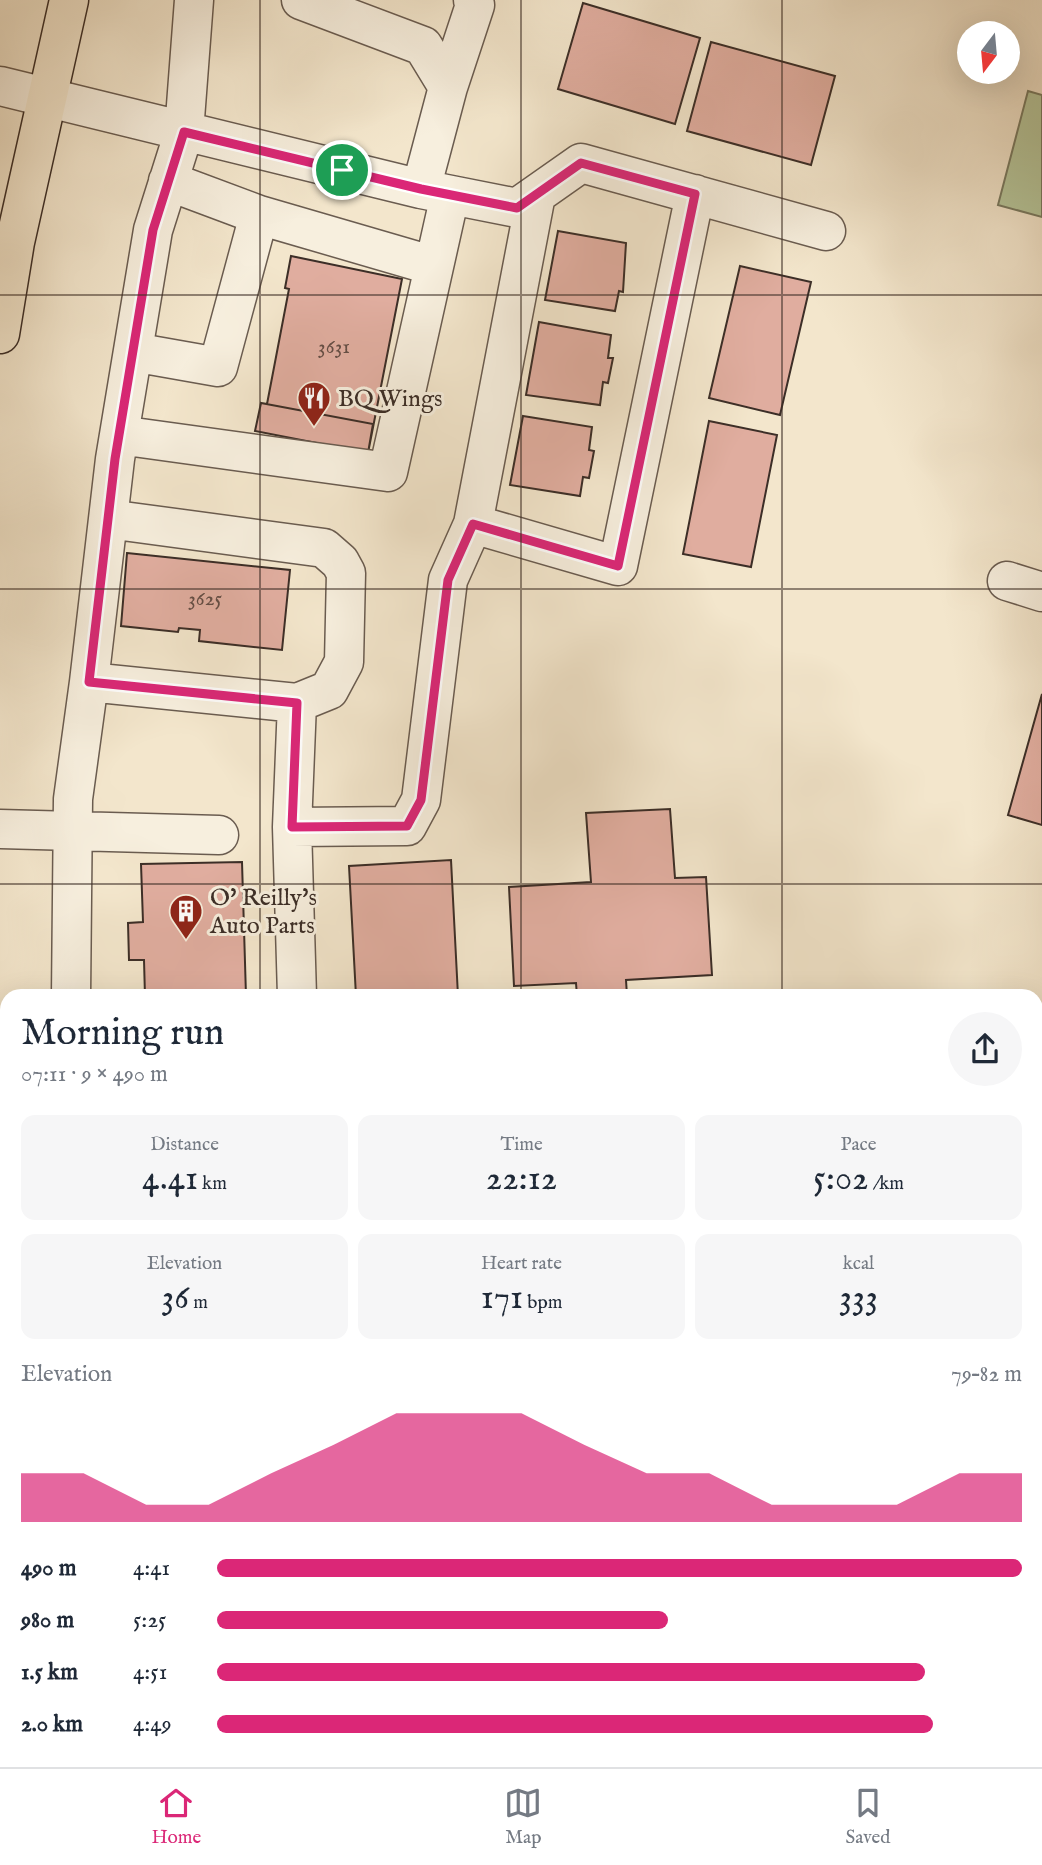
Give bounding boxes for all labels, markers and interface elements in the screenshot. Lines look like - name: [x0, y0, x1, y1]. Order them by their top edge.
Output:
- north arrow: [957, 21, 1020, 84]
- map controls: [957, 21, 1020, 84]
- pin: [312, 140, 372, 200]
- icon: arrive: [323, 151, 361, 189]
- house number: 3631: [318, 334, 350, 361]
- restaurant icon: BQ Wings: [295, 379, 333, 428]
- place label: BQ Wings: [338, 384, 442, 415]
- house number: 3625: [188, 586, 222, 613]
- place label: O' Reilly's Auto Parts: [209, 883, 317, 942]
- building icon: O' Reilly's Auto Parts: [167, 892, 205, 941]
- text: Morning run: [21, 1010, 224, 1058]
- button: share: [948, 1012, 1022, 1086]
- text: 07:11 · 9 × 490 m: [21, 1060, 168, 1089]
- text: Distance: [150, 1133, 219, 1157]
- text: Time: [500, 1133, 543, 1157]
- text: Pace: [841, 1133, 876, 1157]
- text: 4.41: [142, 1157, 198, 1202]
- text: 22:12: [486, 1157, 557, 1202]
- text: 5:02: [813, 1157, 869, 1202]
- text: km: [198, 1172, 227, 1196]
- text: /km: [869, 1172, 904, 1196]
- text: Elevation: [147, 1252, 222, 1276]
- text: Heart rate: [481, 1252, 562, 1276]
- text: kcal: [843, 1252, 874, 1276]
- text: 36: [161, 1276, 189, 1321]
- text: 171: [481, 1276, 523, 1321]
- text: 333: [839, 1276, 878, 1321]
- text: m: [189, 1291, 208, 1315]
- text: bpm: [523, 1291, 562, 1315]
- text: Elevation: [21, 1360, 112, 1389]
- text: 79–82 m: [951, 1360, 1022, 1389]
- text: 490 m: [21, 1554, 76, 1583]
- text: 4:41: [133, 1554, 170, 1583]
- text: 980 m: [21, 1606, 74, 1635]
- text: 5:25: [133, 1606, 166, 1635]
- text: 1.5 km: [21, 1658, 78, 1687]
- text: 4:51: [133, 1658, 167, 1687]
- text: 2.0 km: [21, 1710, 83, 1739]
- text: 4:49: [133, 1710, 172, 1739]
- tab: Home: [152, 1784, 201, 1850]
- tab: Map: [504, 1784, 542, 1850]
- tab: Saved: [845, 1784, 890, 1850]

